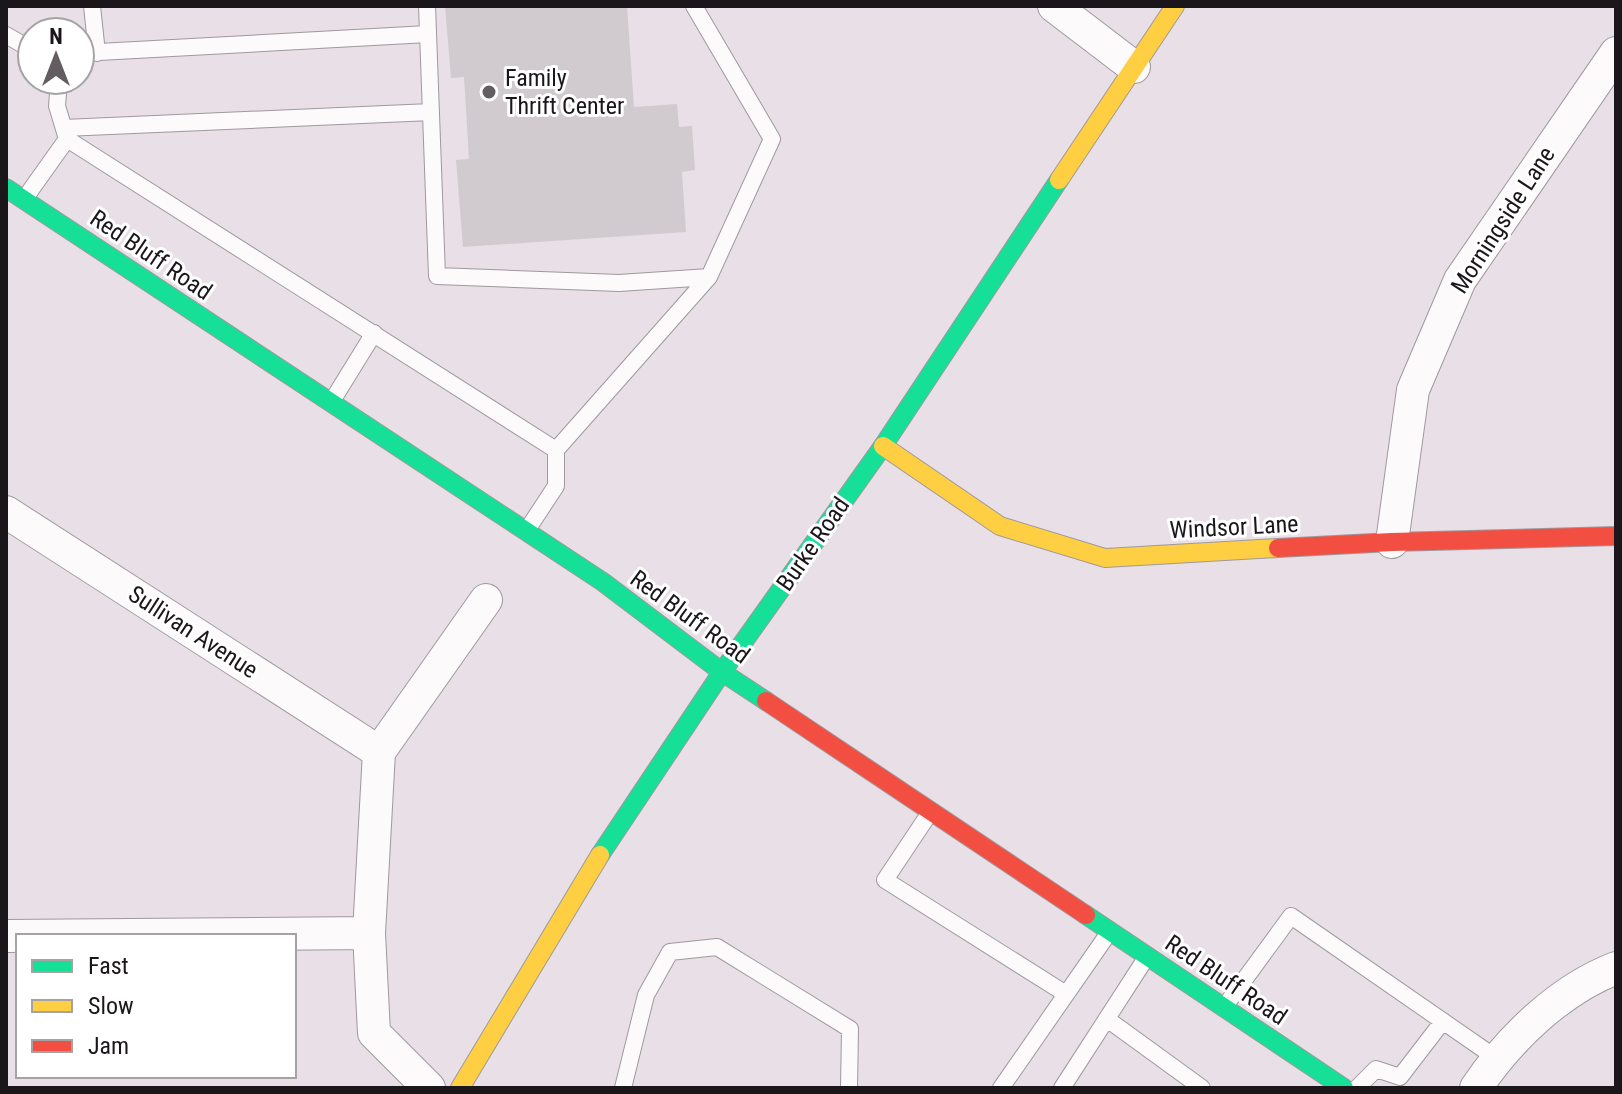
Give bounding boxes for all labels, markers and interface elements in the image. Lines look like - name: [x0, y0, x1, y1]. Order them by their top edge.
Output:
- north arrow: [16, 16, 96, 96]
- text: N: [49, 24, 63, 49]
- place label: Family Thrift Center: [505, 64, 624, 120]
- marker: Family Thrift Center: [480, 83, 498, 101]
- street label: Morningside Lane: [1445, 142, 1561, 298]
- street label: Red Bluff Road: [85, 204, 217, 306]
- street label: Burke Road: [771, 492, 855, 596]
- street label: Windsor Lane: [1169, 510, 1299, 544]
- street label: Red Bluff Road: [625, 564, 755, 670]
- street label: Sullivan Avenue: [123, 580, 263, 684]
- street label: Red Bluff Road: [1160, 929, 1292, 1031]
- legend: [16, 934, 296, 1078]
- text: Fast: [88, 952, 129, 980]
- text: Slow: [88, 992, 134, 1020]
- text: Jam: [88, 1032, 129, 1060]

